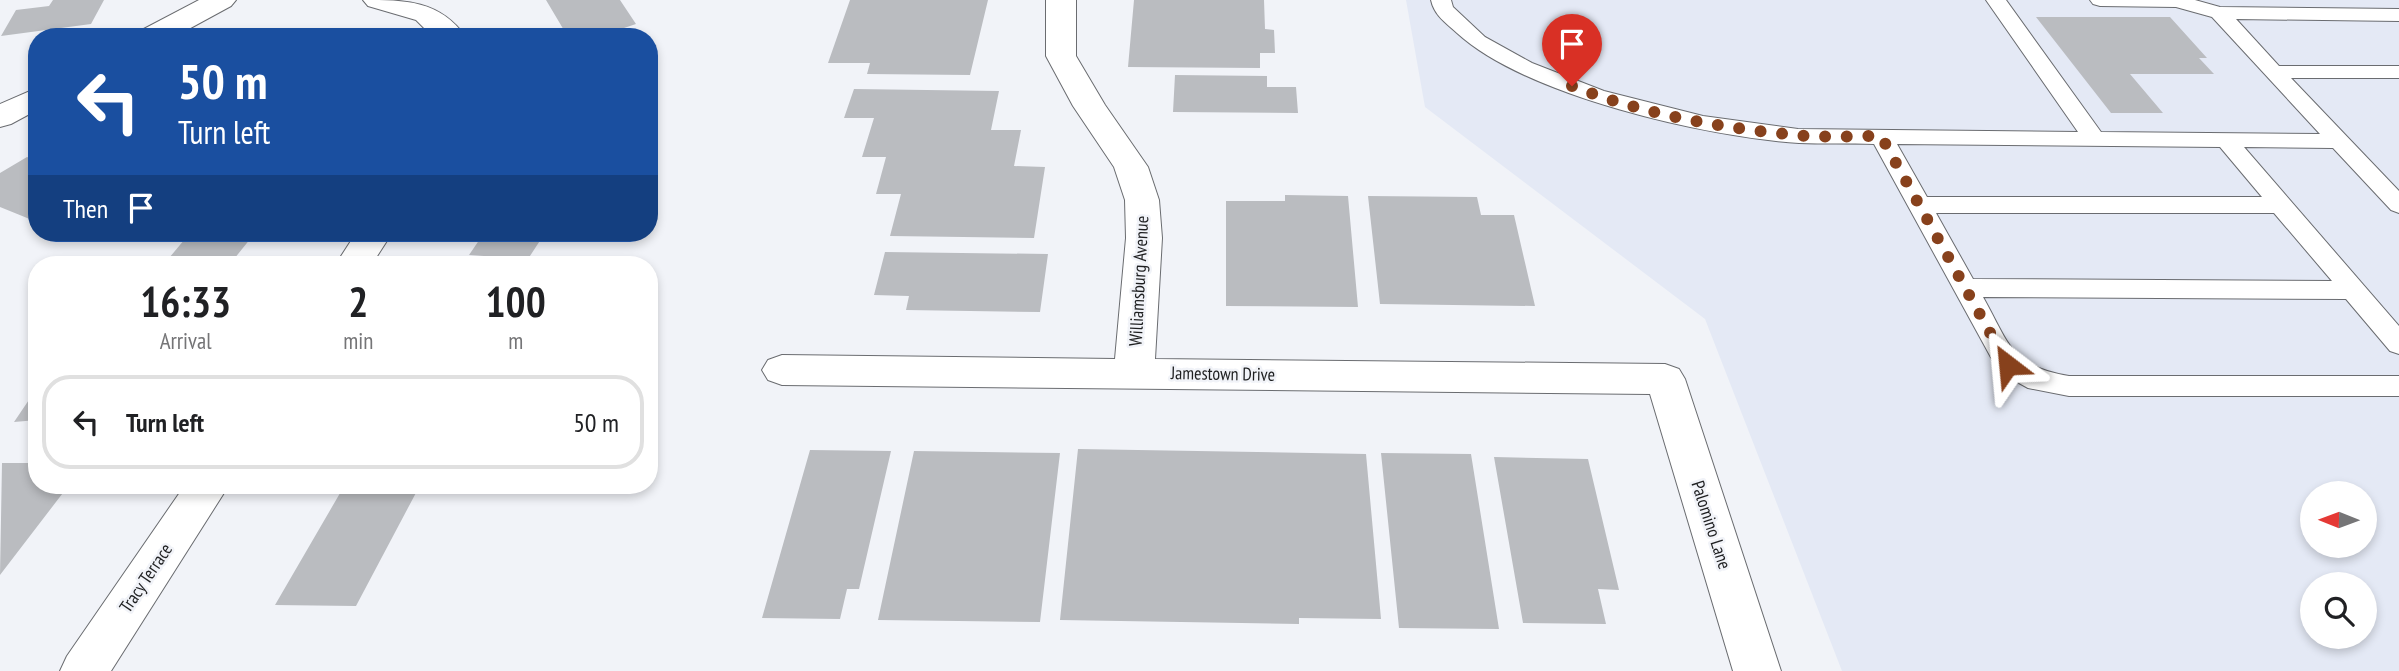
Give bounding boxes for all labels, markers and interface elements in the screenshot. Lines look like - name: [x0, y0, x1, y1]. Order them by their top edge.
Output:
- pin: [1542, 14, 1602, 86]
- icon: arrive: [1553, 25, 1591, 63]
- text: 50 m: [178, 49, 267, 113]
- icon: left: [63, 56, 154, 147]
- text: Turn left: [178, 111, 270, 153]
- icon: arrive: [122, 189, 160, 227]
- text: Then: [63, 192, 108, 225]
- street label: Williamsburg Avenue: [1124, 215, 1153, 347]
- text: 16:33: [140, 274, 231, 329]
- text: 2: [348, 274, 368, 329]
- text: 100: [486, 274, 546, 329]
- text: Arrival: [160, 326, 212, 355]
- text: min: [343, 326, 373, 355]
- text: m: [508, 326, 523, 355]
- position arrow: [1971, 328, 2045, 402]
- street label: Jamestown Drive: [1170, 361, 1275, 386]
- icon: left: [67, 403, 105, 441]
- text: Turn left: [126, 406, 204, 439]
- text: 50 m: [573, 406, 619, 439]
- street label: Palomino Lane: [1686, 478, 1737, 572]
- north arrow: [2300, 481, 2376, 558]
- map controls: [2300, 481, 2377, 649]
- street label: Tracy Terrace: [114, 539, 177, 617]
- button: search: [2300, 572, 2377, 649]

